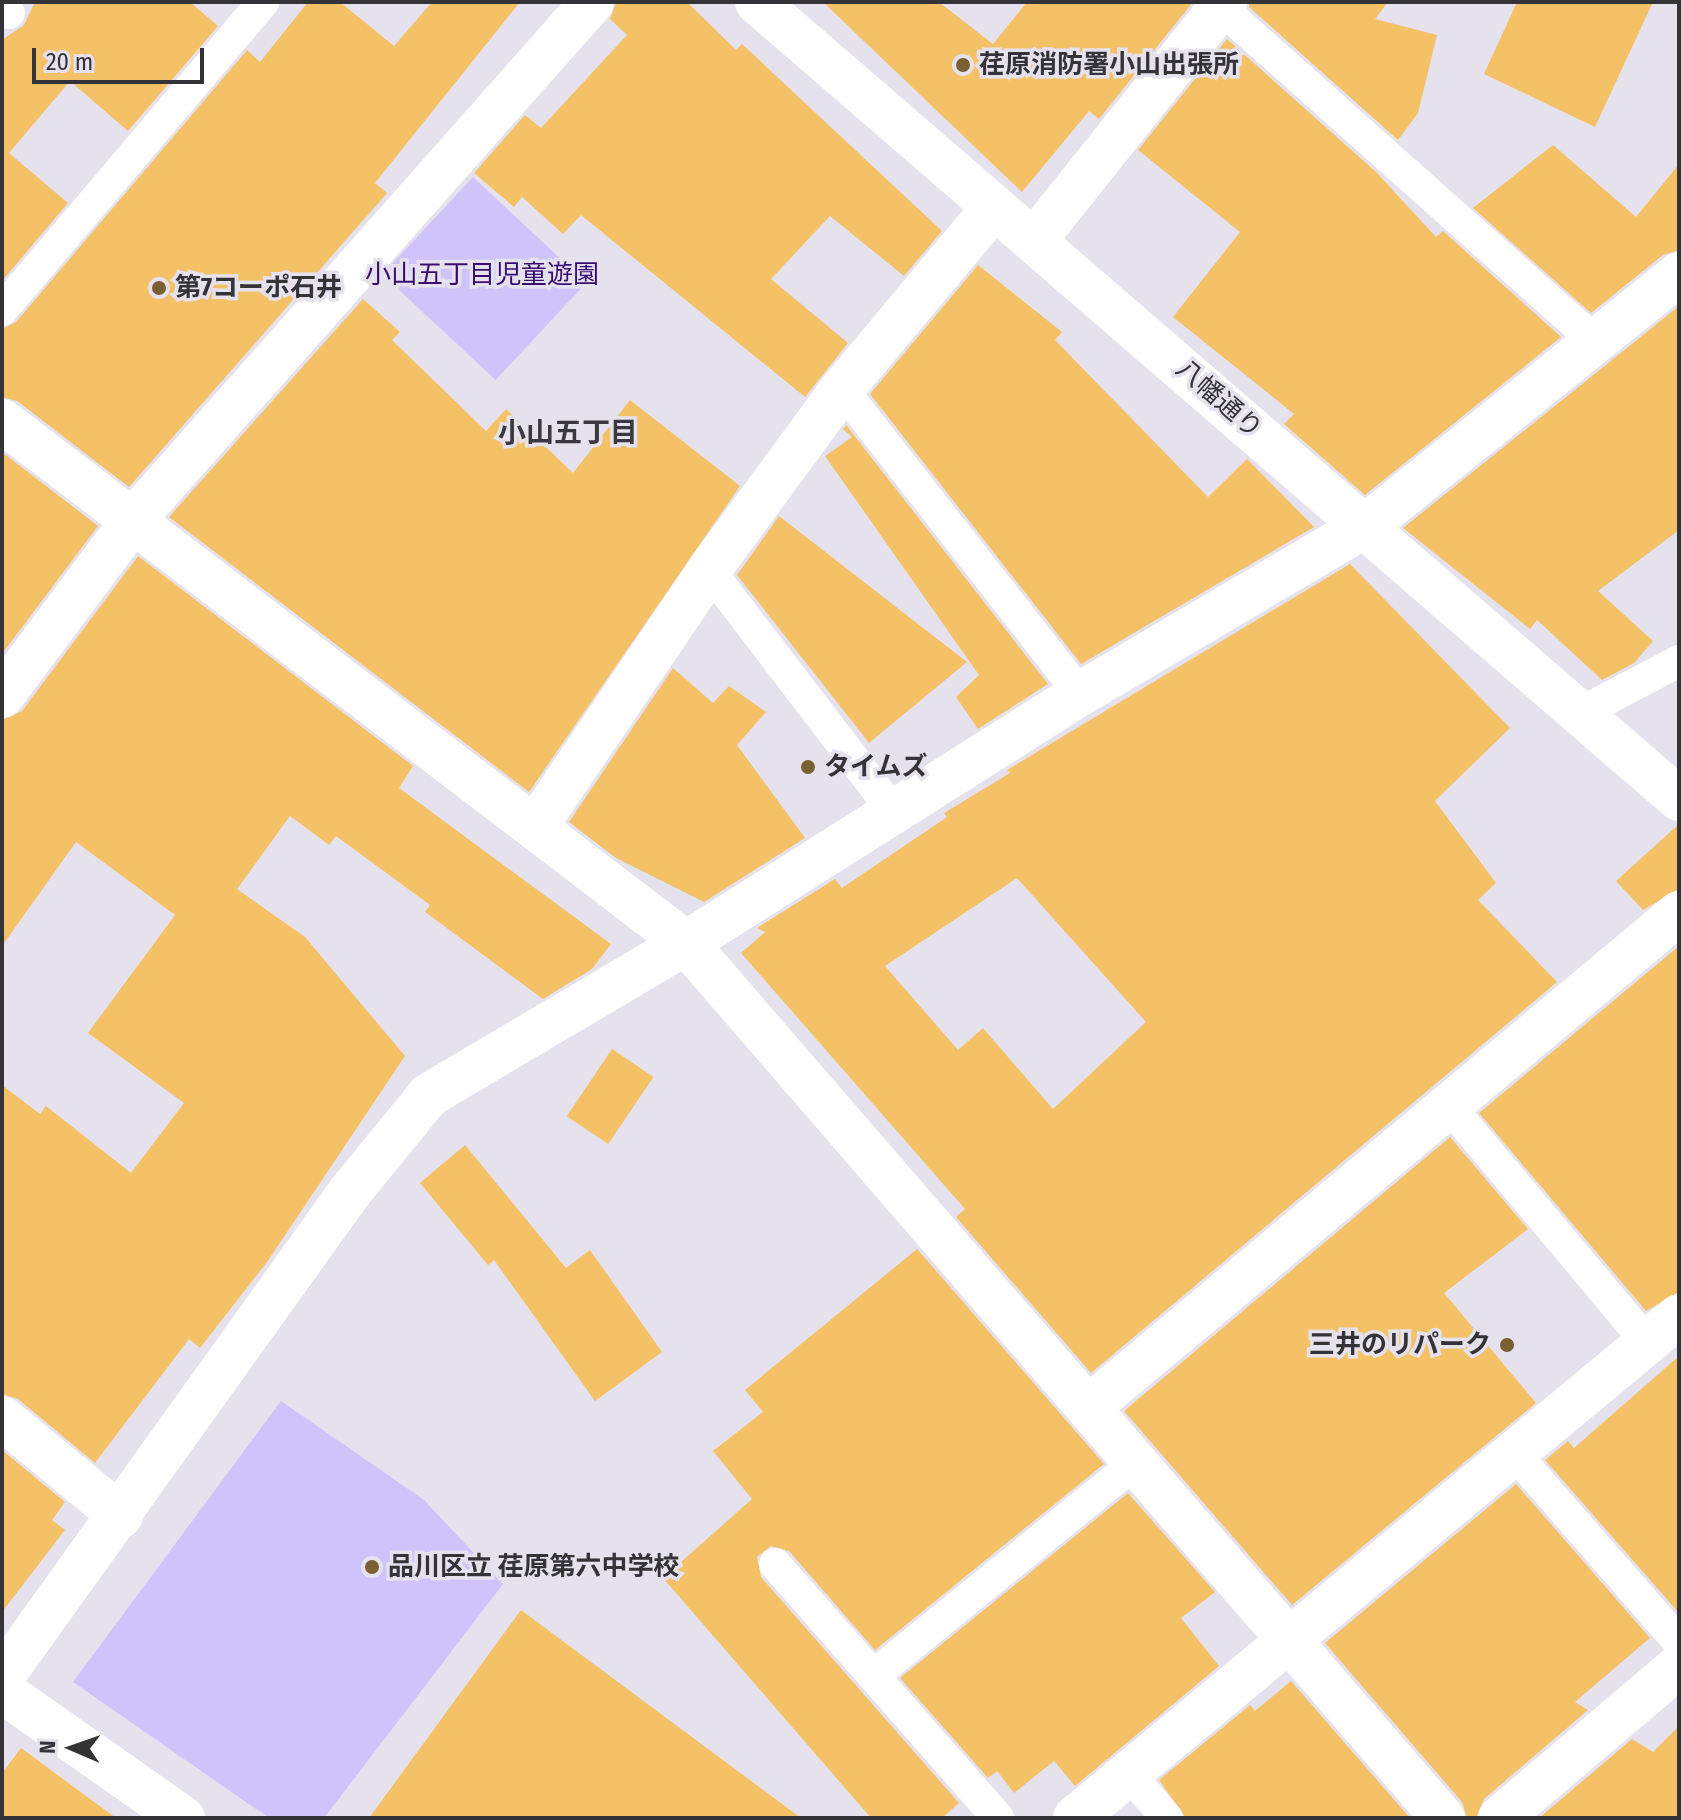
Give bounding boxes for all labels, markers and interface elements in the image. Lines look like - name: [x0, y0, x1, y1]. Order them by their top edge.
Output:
- scale bar: [36, 32, 208, 82]
- text: 20 m: [46, 48, 93, 76]
- place label: 荏原消防署小山出張所: [979, 49, 1239, 81]
- marker: 荏原消防署小山出張所: [954, 56, 972, 74]
- park label: 小山五丁目児童遊園: [365, 259, 599, 291]
- place label: 第7コーポ石井: [175, 272, 342, 304]
- marker: 第7コーポ石井: [150, 279, 168, 297]
- street label: 八幡通り: [1170, 353, 1268, 445]
- district label: 小山五丁目: [498, 416, 638, 450]
- place label: タイムズ: [824, 751, 928, 783]
- marker: タイムズ: [799, 758, 817, 776]
- place label: 三井のリパーク: [1309, 1329, 1491, 1361]
- marker: 三井のリパーク: [1498, 1336, 1516, 1354]
- place label: 品川区立 荏原第六中学校: [388, 1551, 679, 1583]
- marker: 品川区立 荏原第六中学校: [363, 1558, 381, 1576]
- north arrow: [32, 1708, 112, 1788]
- text: N: [34, 1740, 61, 1754]

